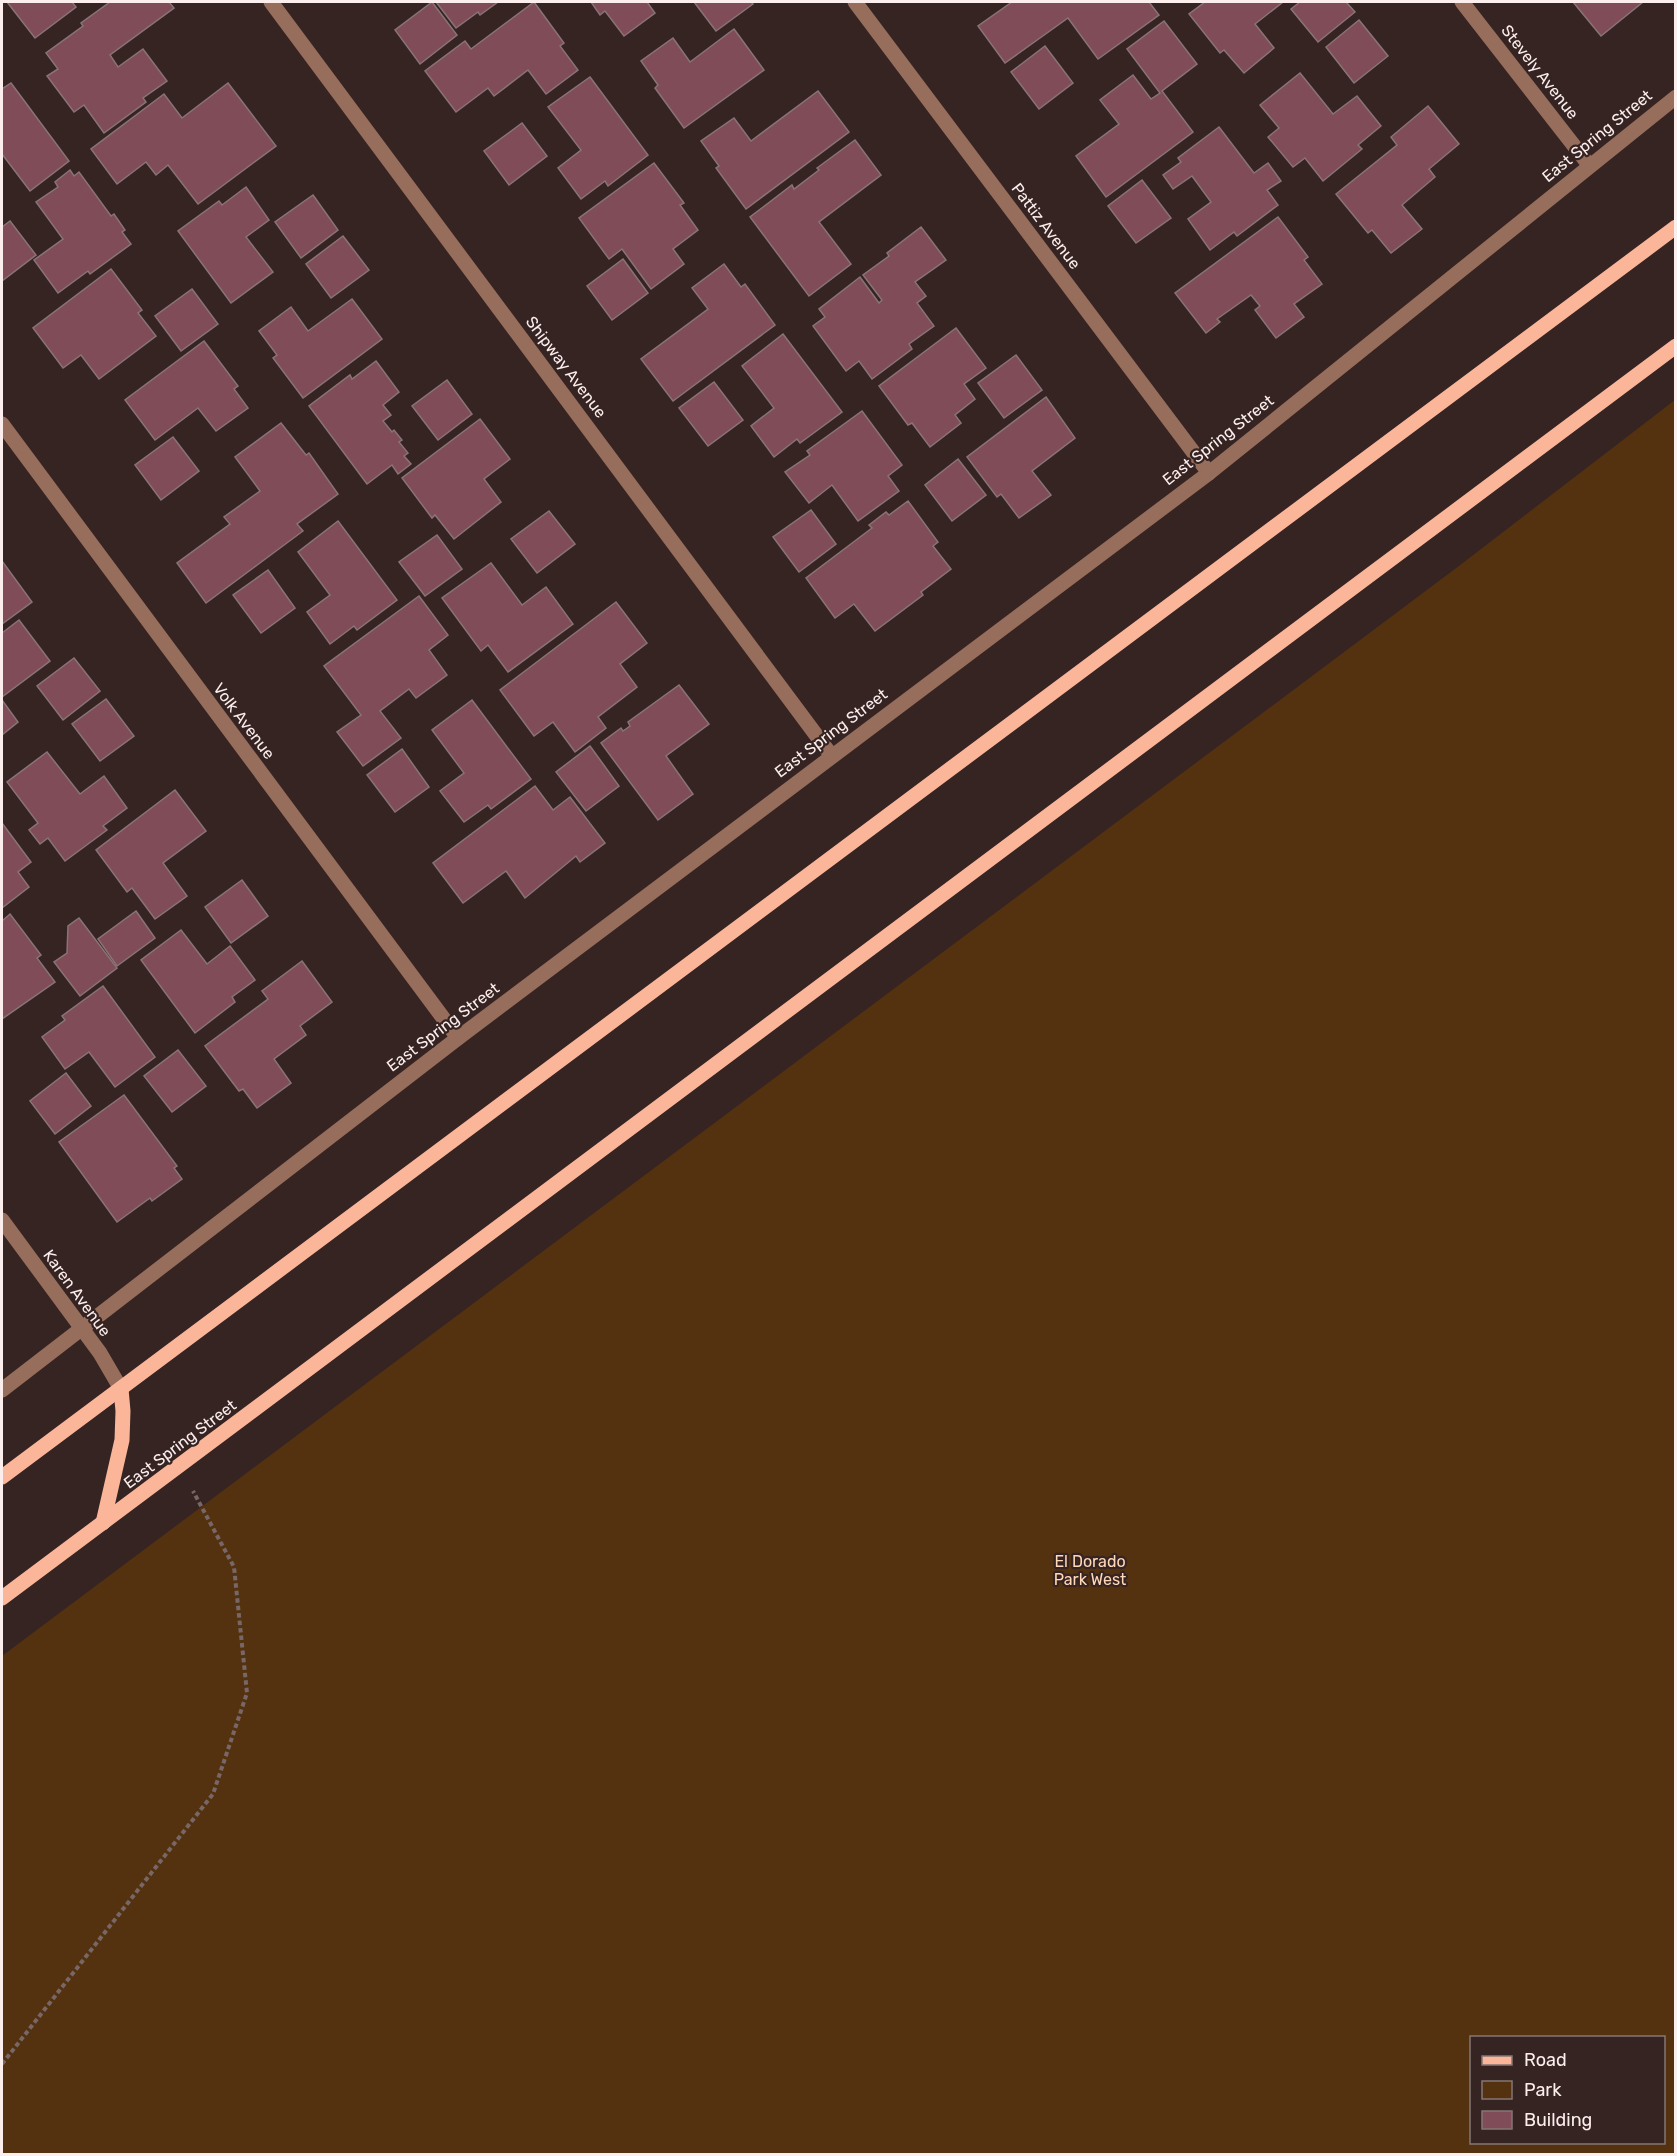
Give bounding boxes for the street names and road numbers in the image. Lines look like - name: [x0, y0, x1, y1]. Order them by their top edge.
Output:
- street label: Stevely Avenue: [1497, 21, 1583, 123]
- street label: East Spring Street: [1538, 86, 1656, 186]
- street label: Pattiz Avenue: [1007, 179, 1085, 273]
- street label: Shipway Avenue: [522, 313, 610, 421]
- street label: East Spring Street: [1159, 391, 1277, 489]
- street label: Volk Avenue: [209, 679, 279, 763]
- street label: East Spring Street: [771, 685, 891, 781]
- street label: East Spring Street: [383, 979, 503, 1075]
- street label: Karen Avenue: [39, 1246, 115, 1340]
- street label: East Spring Street: [120, 1396, 240, 1492]

